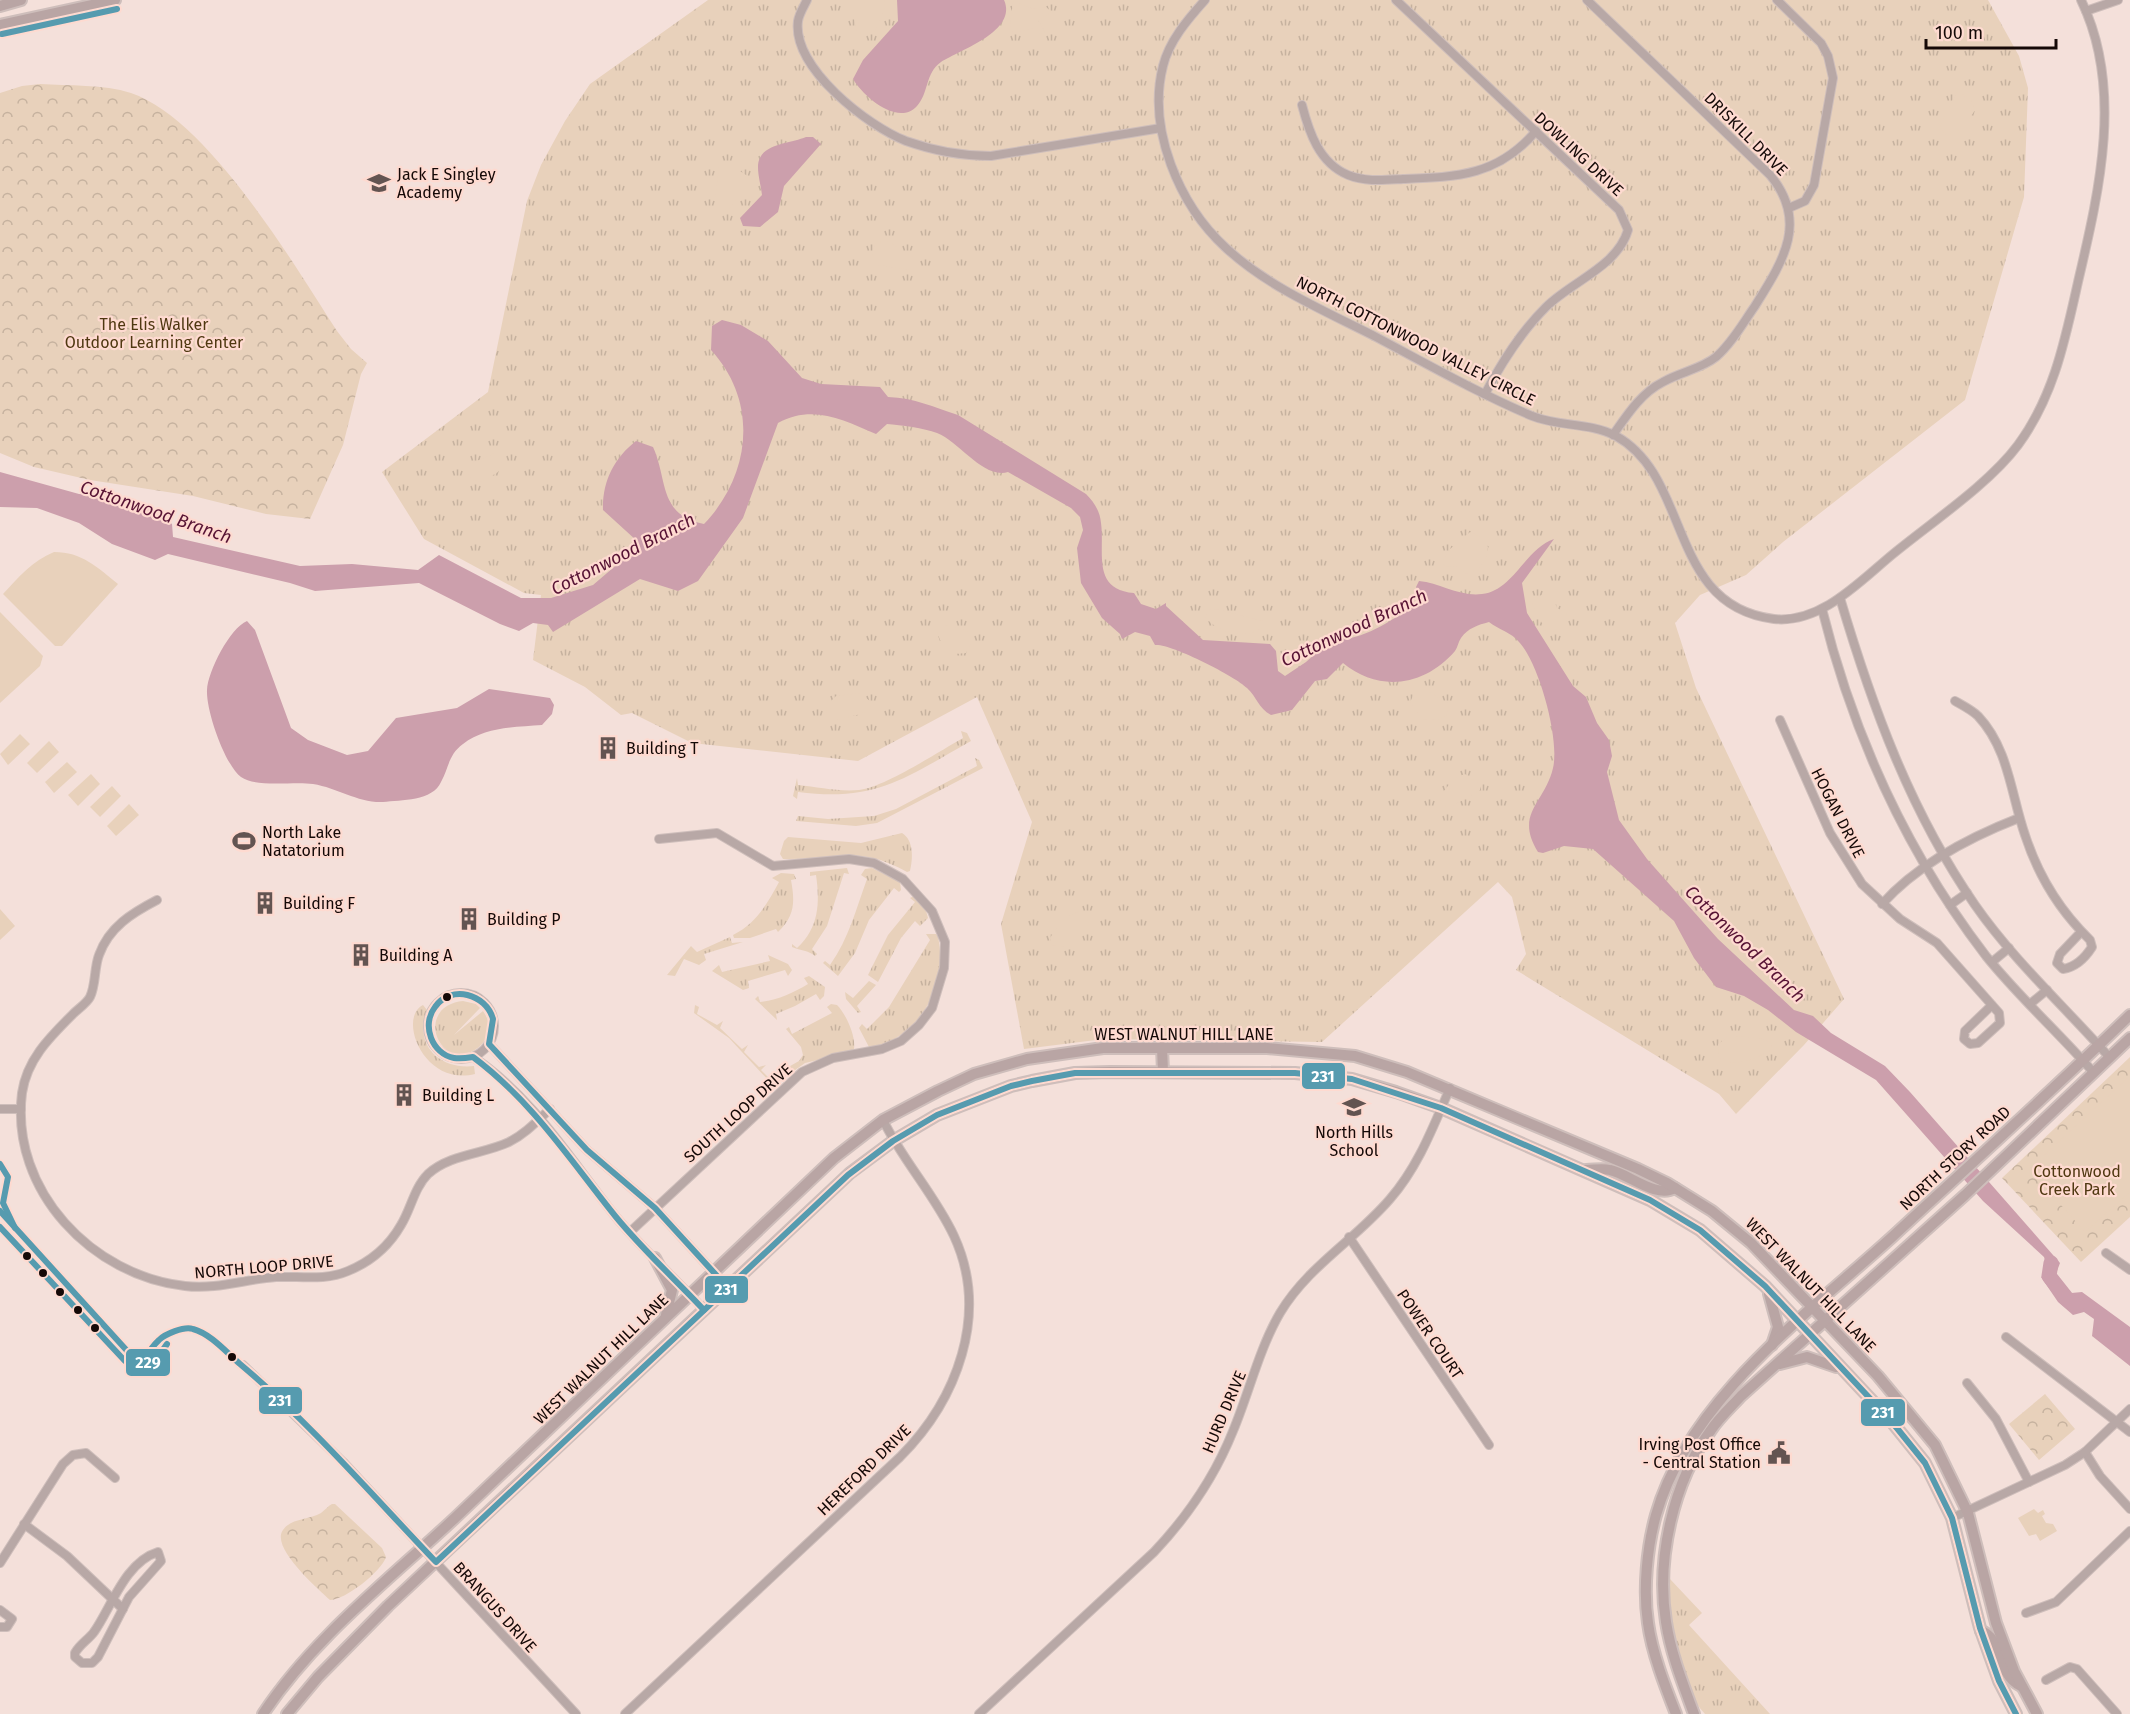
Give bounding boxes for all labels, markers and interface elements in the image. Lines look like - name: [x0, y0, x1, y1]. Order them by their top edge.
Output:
- scale bar: [1926, 12, 2056, 50]
- text: 100 m: [1935, 22, 1983, 44]
- street label: DRISKILL DRIVE: [1700, 88, 1792, 180]
- street label: DOWLING DRIVE: [1531, 108, 1627, 200]
- place label: Jack E Singley Academy: [397, 165, 496, 202]
- school or university icon: Jack E Singley Academy: [366, 170, 392, 196]
- street label: NORTH COTTONWOOD VALLEY CIRCLE: [1293, 272, 1539, 410]
- park label: The Elis Walker Outdoor Learning Center: [65, 315, 244, 352]
- water label: Cottonwood Branch: [77, 476, 235, 548]
- water label: Cottonwood Branch: [547, 508, 699, 600]
- water label: Cottonwood Branch: [1277, 584, 1431, 672]
- building icon: Building T: [595, 735, 621, 761]
- place label: Building T: [626, 739, 699, 758]
- street label: HOGAN DRIVE: [1807, 765, 1869, 861]
- place label: North Lake Natatorium: [262, 823, 345, 860]
- sports icon: North Lake Natatorium: [231, 828, 257, 854]
- water label: Cottonwood Branch: [1680, 881, 1810, 1007]
- building icon: Building F: [252, 890, 278, 916]
- place label: Building F: [283, 894, 355, 913]
- building icon: Building P: [456, 906, 482, 932]
- place label: Building P: [487, 910, 560, 929]
- building icon: Building A: [348, 942, 374, 968]
- place label: Building A: [379, 946, 453, 965]
- unlabelled marker: [441, 991, 453, 1003]
- street label: WEST WALNUT HILL LANE: [1094, 1025, 1274, 1044]
- street label: SOUTH LOOP DRIVE: [680, 1059, 796, 1167]
- line badge: 231: [1301, 1062, 1346, 1090]
- text: 231: [1311, 1067, 1335, 1086]
- building icon: Building L: [391, 1082, 417, 1108]
- place label: Building L: [422, 1086, 494, 1105]
- school or university icon: North Hills School: [1341, 1094, 1367, 1120]
- street label: NORTH STORY ROAD: [1896, 1102, 2014, 1214]
- place label: North Hills School: [1315, 1123, 1393, 1160]
- park label: Cottonwood Creek Park: [2033, 1162, 2121, 1199]
- street label: WEST WALNUT HILL LANE: [1742, 1214, 1880, 1356]
- unlabelled marker: [21, 1250, 33, 1262]
- street label: NORTH LOOP DRIVE: [194, 1251, 334, 1283]
- unlabelled marker: [37, 1267, 49, 1279]
- line badge: 231: [704, 1275, 749, 1304]
- text: 231: [714, 1280, 738, 1299]
- unlabelled marker: [54, 1286, 66, 1298]
- street label: POWER COURT: [1393, 1286, 1467, 1383]
- street label: WEST WALNUT HILL LANE: [530, 1290, 672, 1428]
- unlabelled marker: [72, 1304, 84, 1316]
- unlabelled marker: [89, 1322, 101, 1334]
- line badge: 229: [125, 1348, 171, 1377]
- unlabelled marker: [226, 1351, 238, 1363]
- text: 229: [135, 1353, 161, 1372]
- street label: HURD DRIVE: [1198, 1368, 1250, 1456]
- line badge: 231: [258, 1386, 303, 1415]
- text: 231: [268, 1391, 292, 1410]
- line badge: 231: [1860, 1398, 1906, 1427]
- text: 231: [1871, 1403, 1895, 1422]
- street label: HEREFORD DRIVE: [813, 1421, 915, 1519]
- place label: Irving Post Office - Central Station: [1638, 1435, 1761, 1472]
- public building icon: Irving Post Office - Central Station: [1766, 1440, 1792, 1466]
- street label: BRANGUS DRIVE: [449, 1558, 541, 1656]

